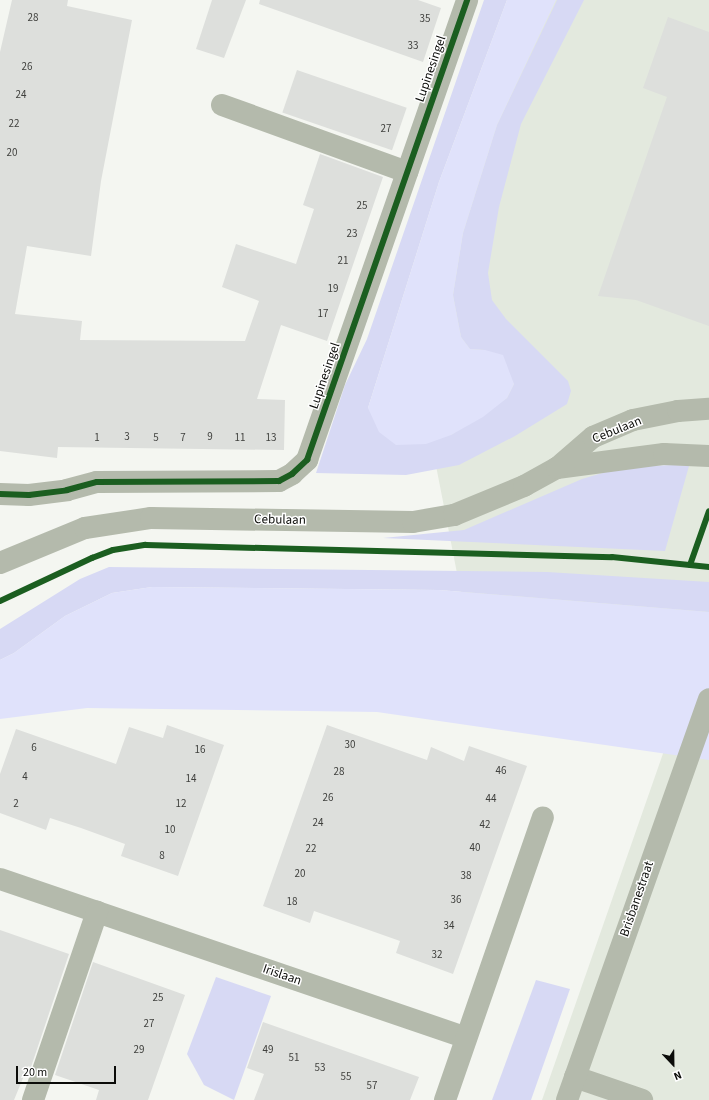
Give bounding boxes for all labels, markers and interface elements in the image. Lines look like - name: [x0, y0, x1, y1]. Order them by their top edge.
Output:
- house number: 28: [28, 11, 38, 25]
- house number: 35: [420, 12, 430, 26]
- street label: Lupinesingel: [412, 34, 450, 104]
- house number: 33: [408, 39, 418, 53]
- house number: 26: [22, 60, 32, 74]
- house number: 24: [16, 88, 26, 102]
- house number: 22: [9, 117, 19, 131]
- house number: 27: [381, 122, 391, 136]
- house number: 20: [7, 146, 17, 160]
- house number: 25: [357, 199, 367, 213]
- house number: 23: [347, 227, 357, 241]
- house number: 21: [338, 254, 348, 268]
- house number: 19: [328, 282, 338, 296]
- house number: 17: [318, 307, 328, 321]
- street label: Lupinesingel: [306, 341, 344, 411]
- street label: Cebulaan: [590, 413, 644, 447]
- house number: 3: [124, 430, 130, 444]
- house number: 9: [207, 430, 213, 444]
- house number: 1: [94, 431, 100, 445]
- house number: 5: [153, 431, 159, 445]
- house number: 7: [180, 431, 186, 445]
- house number: 11: [235, 431, 245, 445]
- house number: 13: [266, 431, 276, 445]
- street label: Cebulaan: [254, 512, 306, 528]
- house number: 30: [345, 738, 355, 752]
- house number: 6: [31, 741, 37, 755]
- house number: 16: [195, 743, 205, 757]
- house number: 46: [496, 764, 506, 778]
- house number: 28: [334, 765, 344, 779]
- house number: 4: [22, 770, 28, 784]
- house number: 14: [186, 772, 196, 786]
- house number: 26: [323, 791, 333, 805]
- house number: 44: [486, 792, 496, 806]
- house number: 2: [13, 797, 19, 811]
- house number: 12: [176, 797, 186, 811]
- house number: 24: [313, 816, 323, 830]
- house number: 42: [480, 818, 490, 832]
- house number: 10: [165, 823, 175, 837]
- house number: 40: [470, 841, 480, 855]
- house number: 22: [306, 842, 316, 856]
- house number: 8: [159, 849, 165, 863]
- street label: Brisbanestraat: [617, 859, 657, 939]
- house number: 20: [295, 867, 305, 881]
- house number: 38: [461, 869, 471, 883]
- house number: 36: [451, 893, 461, 907]
- house number: 18: [287, 895, 297, 909]
- house number: 34: [444, 919, 454, 933]
- house number: 32: [432, 948, 442, 962]
- street label: Irislaan: [261, 961, 303, 989]
- house number: 25: [153, 991, 163, 1005]
- house number: 27: [144, 1017, 154, 1031]
- house number: 29: [134, 1043, 144, 1057]
- house number: 49: [263, 1043, 273, 1057]
- north arrow: [653, 1044, 693, 1084]
- house number: 51: [289, 1051, 299, 1065]
- scale bar: [18, 1058, 118, 1084]
- house number: 53: [315, 1061, 325, 1075]
- text: 20 m: [23, 1064, 47, 1081]
- text: N: [671, 1067, 684, 1084]
- house number: 55: [341, 1070, 351, 1084]
- house number: 57: [367, 1079, 377, 1093]

